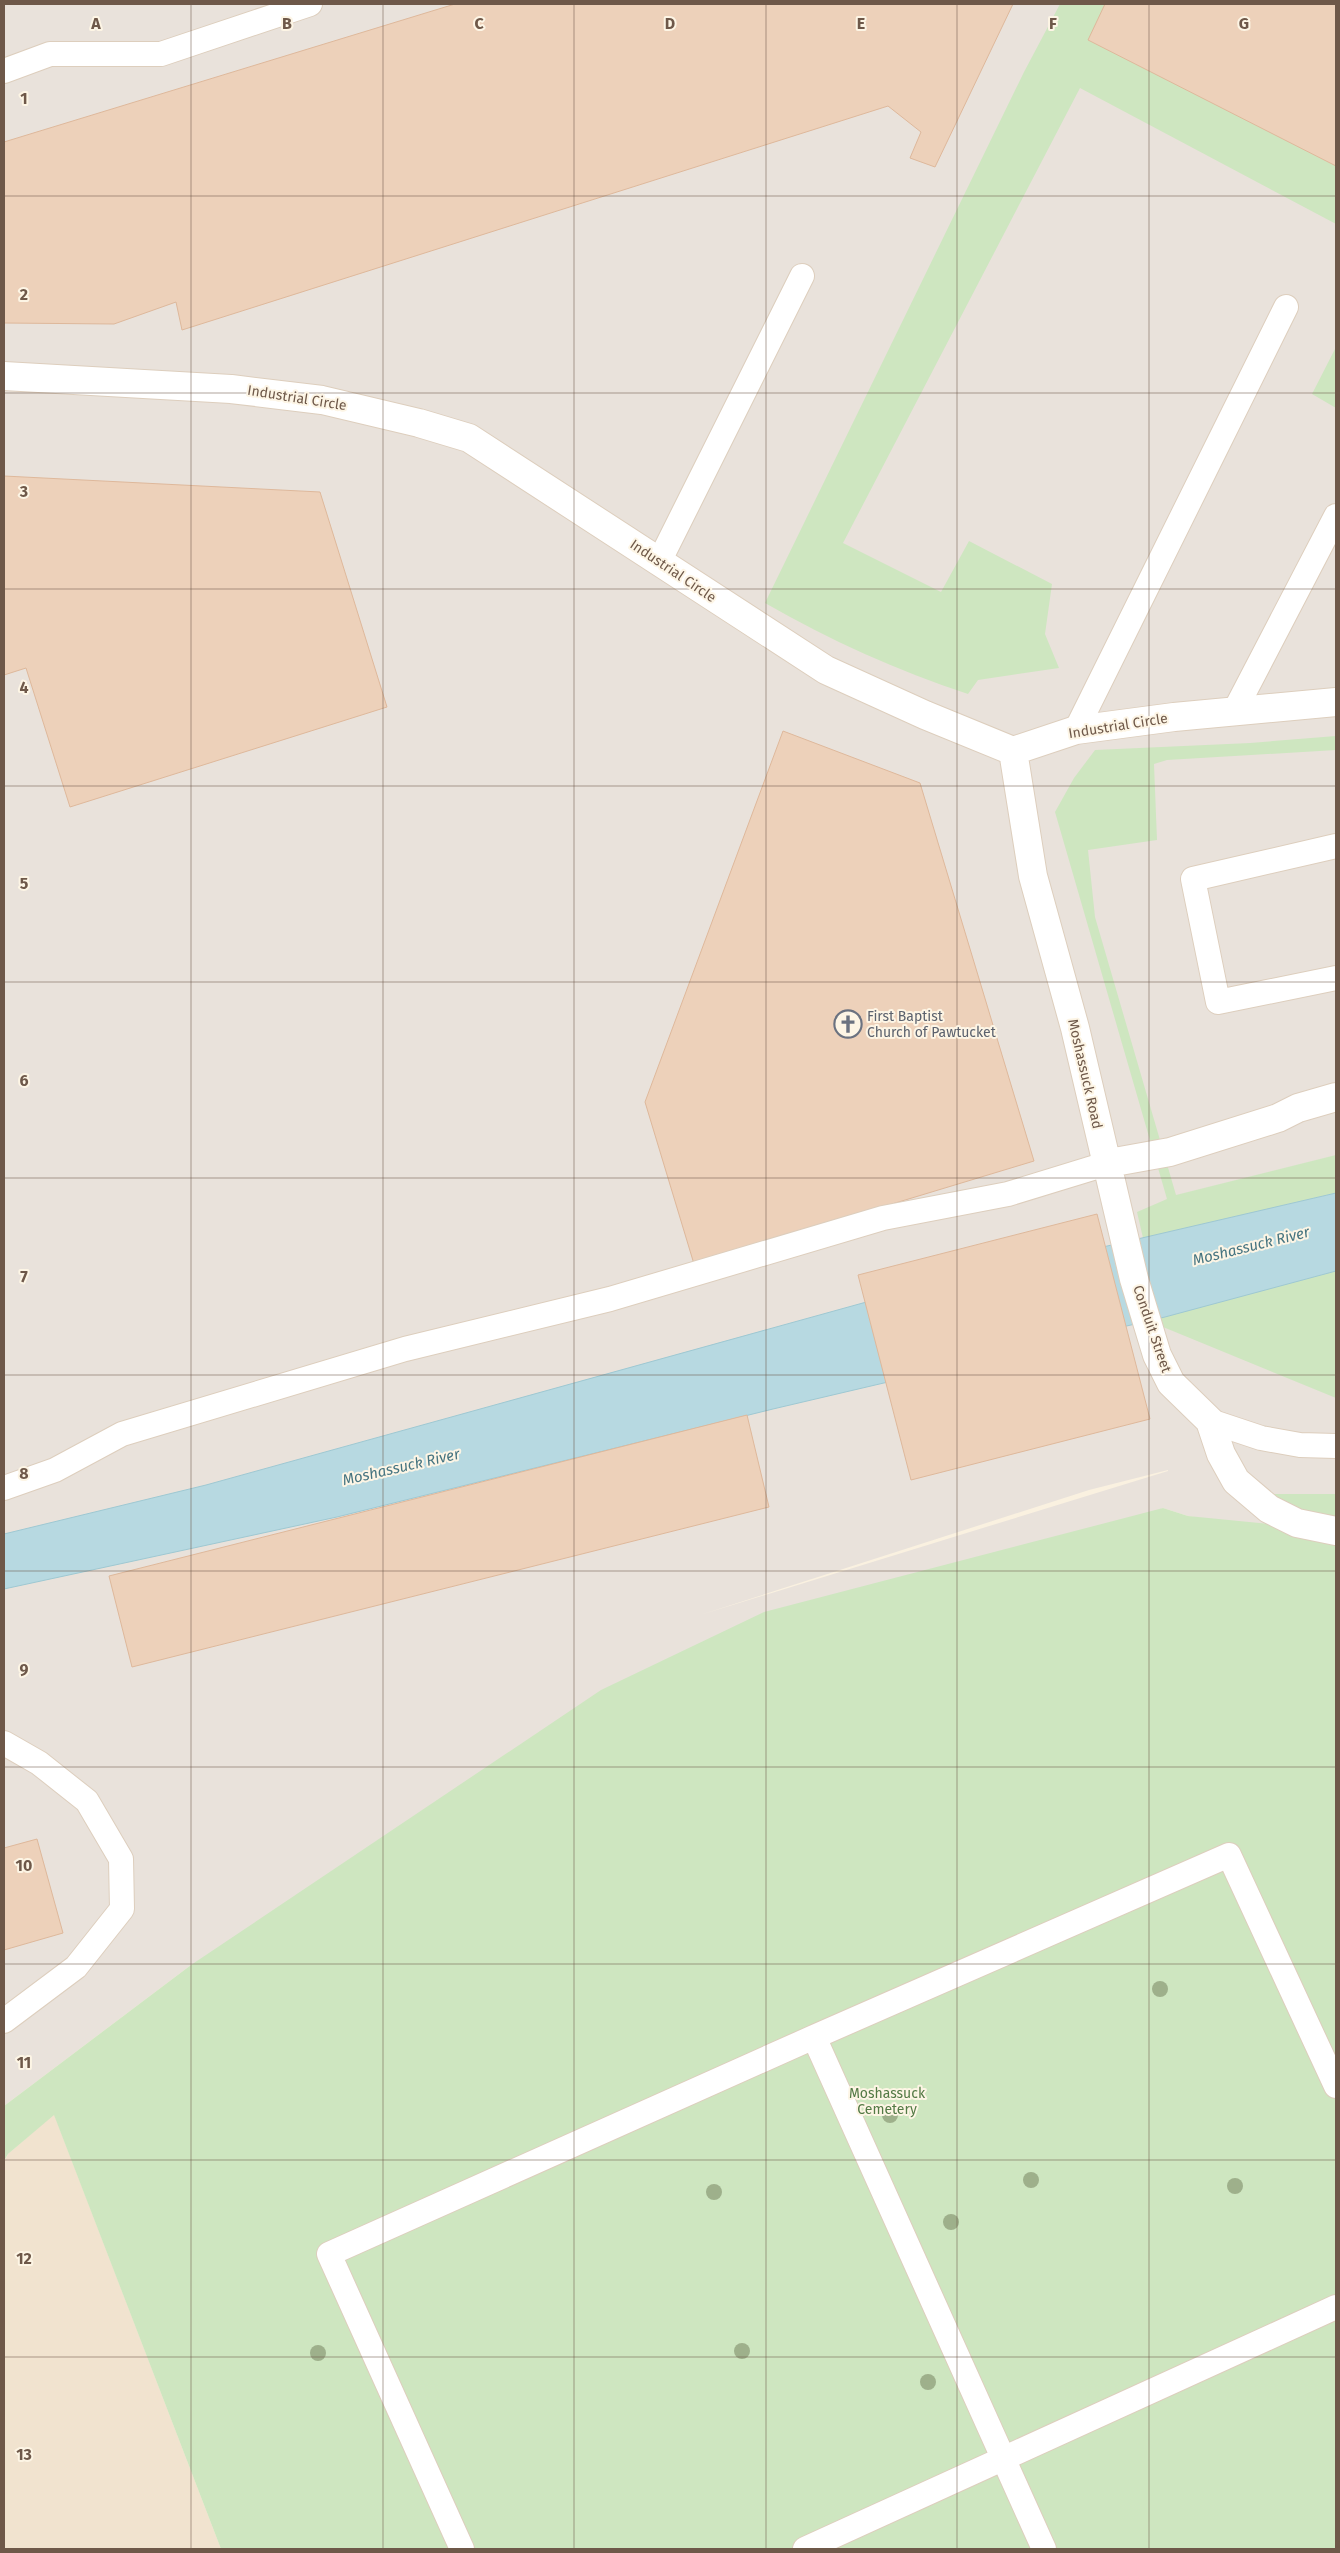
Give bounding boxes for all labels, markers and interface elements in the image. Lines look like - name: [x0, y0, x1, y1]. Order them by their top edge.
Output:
- text: A: [90, 14, 101, 33]
- text: B: [282, 14, 292, 33]
- text: C: [474, 14, 484, 33]
- text: D: [665, 14, 675, 33]
- text: E: [857, 14, 865, 33]
- text: F: [1049, 14, 1057, 33]
- text: G: [1239, 14, 1249, 33]
- text: 1: [20, 89, 28, 108]
- text: 2: [20, 285, 28, 304]
- street label: Industrial Circle: [246, 382, 348, 414]
- text: 3: [19, 482, 28, 501]
- street label: Industrial Circle: [627, 536, 719, 606]
- text: 4: [19, 678, 29, 697]
- street label: Industrial Circle: [1067, 710, 1169, 742]
- text: 5: [20, 874, 29, 893]
- place label: First Baptist Church of Pawtucket: [867, 1008, 997, 1041]
- church icon: First Baptist Church of Pawtucket: [833, 1009, 863, 1039]
- street label: Moshassuck Road: [1064, 1017, 1106, 1131]
- text: 6: [19, 1071, 29, 1090]
- water label: Moshassuck River: [1191, 1222, 1313, 1269]
- text: 7: [20, 1267, 28, 1286]
- street label: Conduit Street: [1129, 1283, 1175, 1376]
- water label: Moshassuck River: [341, 1444, 463, 1489]
- text: 8: [19, 1464, 29, 1483]
- text: 9: [20, 1660, 29, 1679]
- text: 10: [16, 1856, 32, 1875]
- text: 11: [17, 2053, 31, 2072]
- park label: Moshassuck Cemetery: [849, 2085, 926, 2118]
- text: 12: [16, 2249, 32, 2268]
- text: 13: [16, 2445, 32, 2464]

